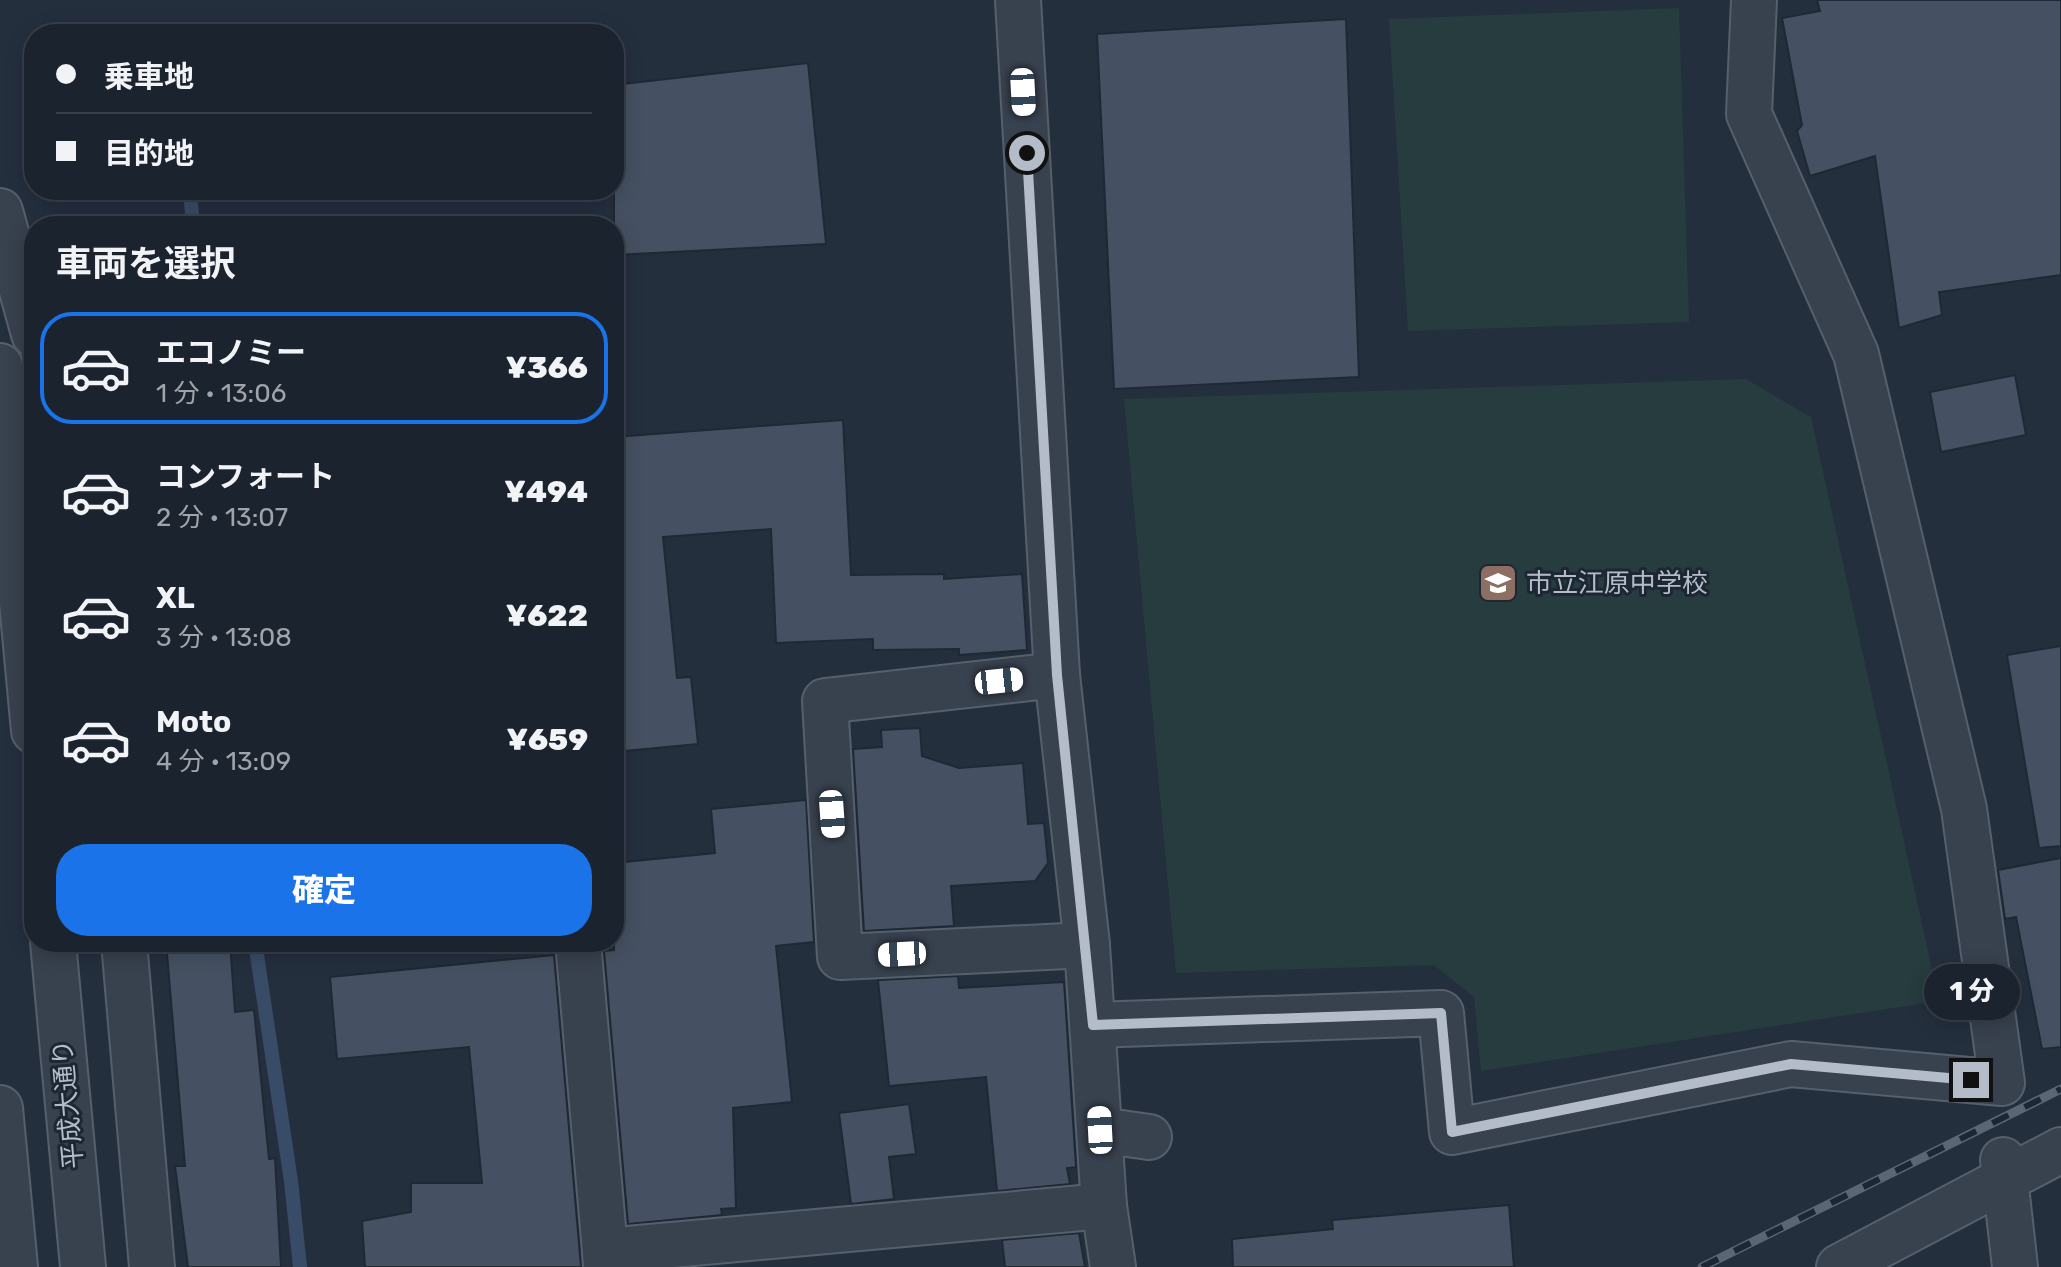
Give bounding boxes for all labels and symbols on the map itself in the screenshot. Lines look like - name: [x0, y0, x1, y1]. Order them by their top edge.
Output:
- car: [1010, 67, 1036, 117]
- route start: [1009, 135, 1045, 171]
- school or university icon: 市立江原中学校: [1477, 562, 1519, 604]
- place label: 市立江原中学校: [1526, 568, 1708, 599]
- car: [974, 667, 1024, 695]
- car: [818, 789, 846, 839]
- car: [877, 941, 927, 967]
- callout: 1 分: [1923, 964, 2019, 1020]
- street label: 平成大通り: [47, 1038, 89, 1170]
- route end: [1953, 1062, 1989, 1098]
- car: [1087, 1105, 1113, 1155]

